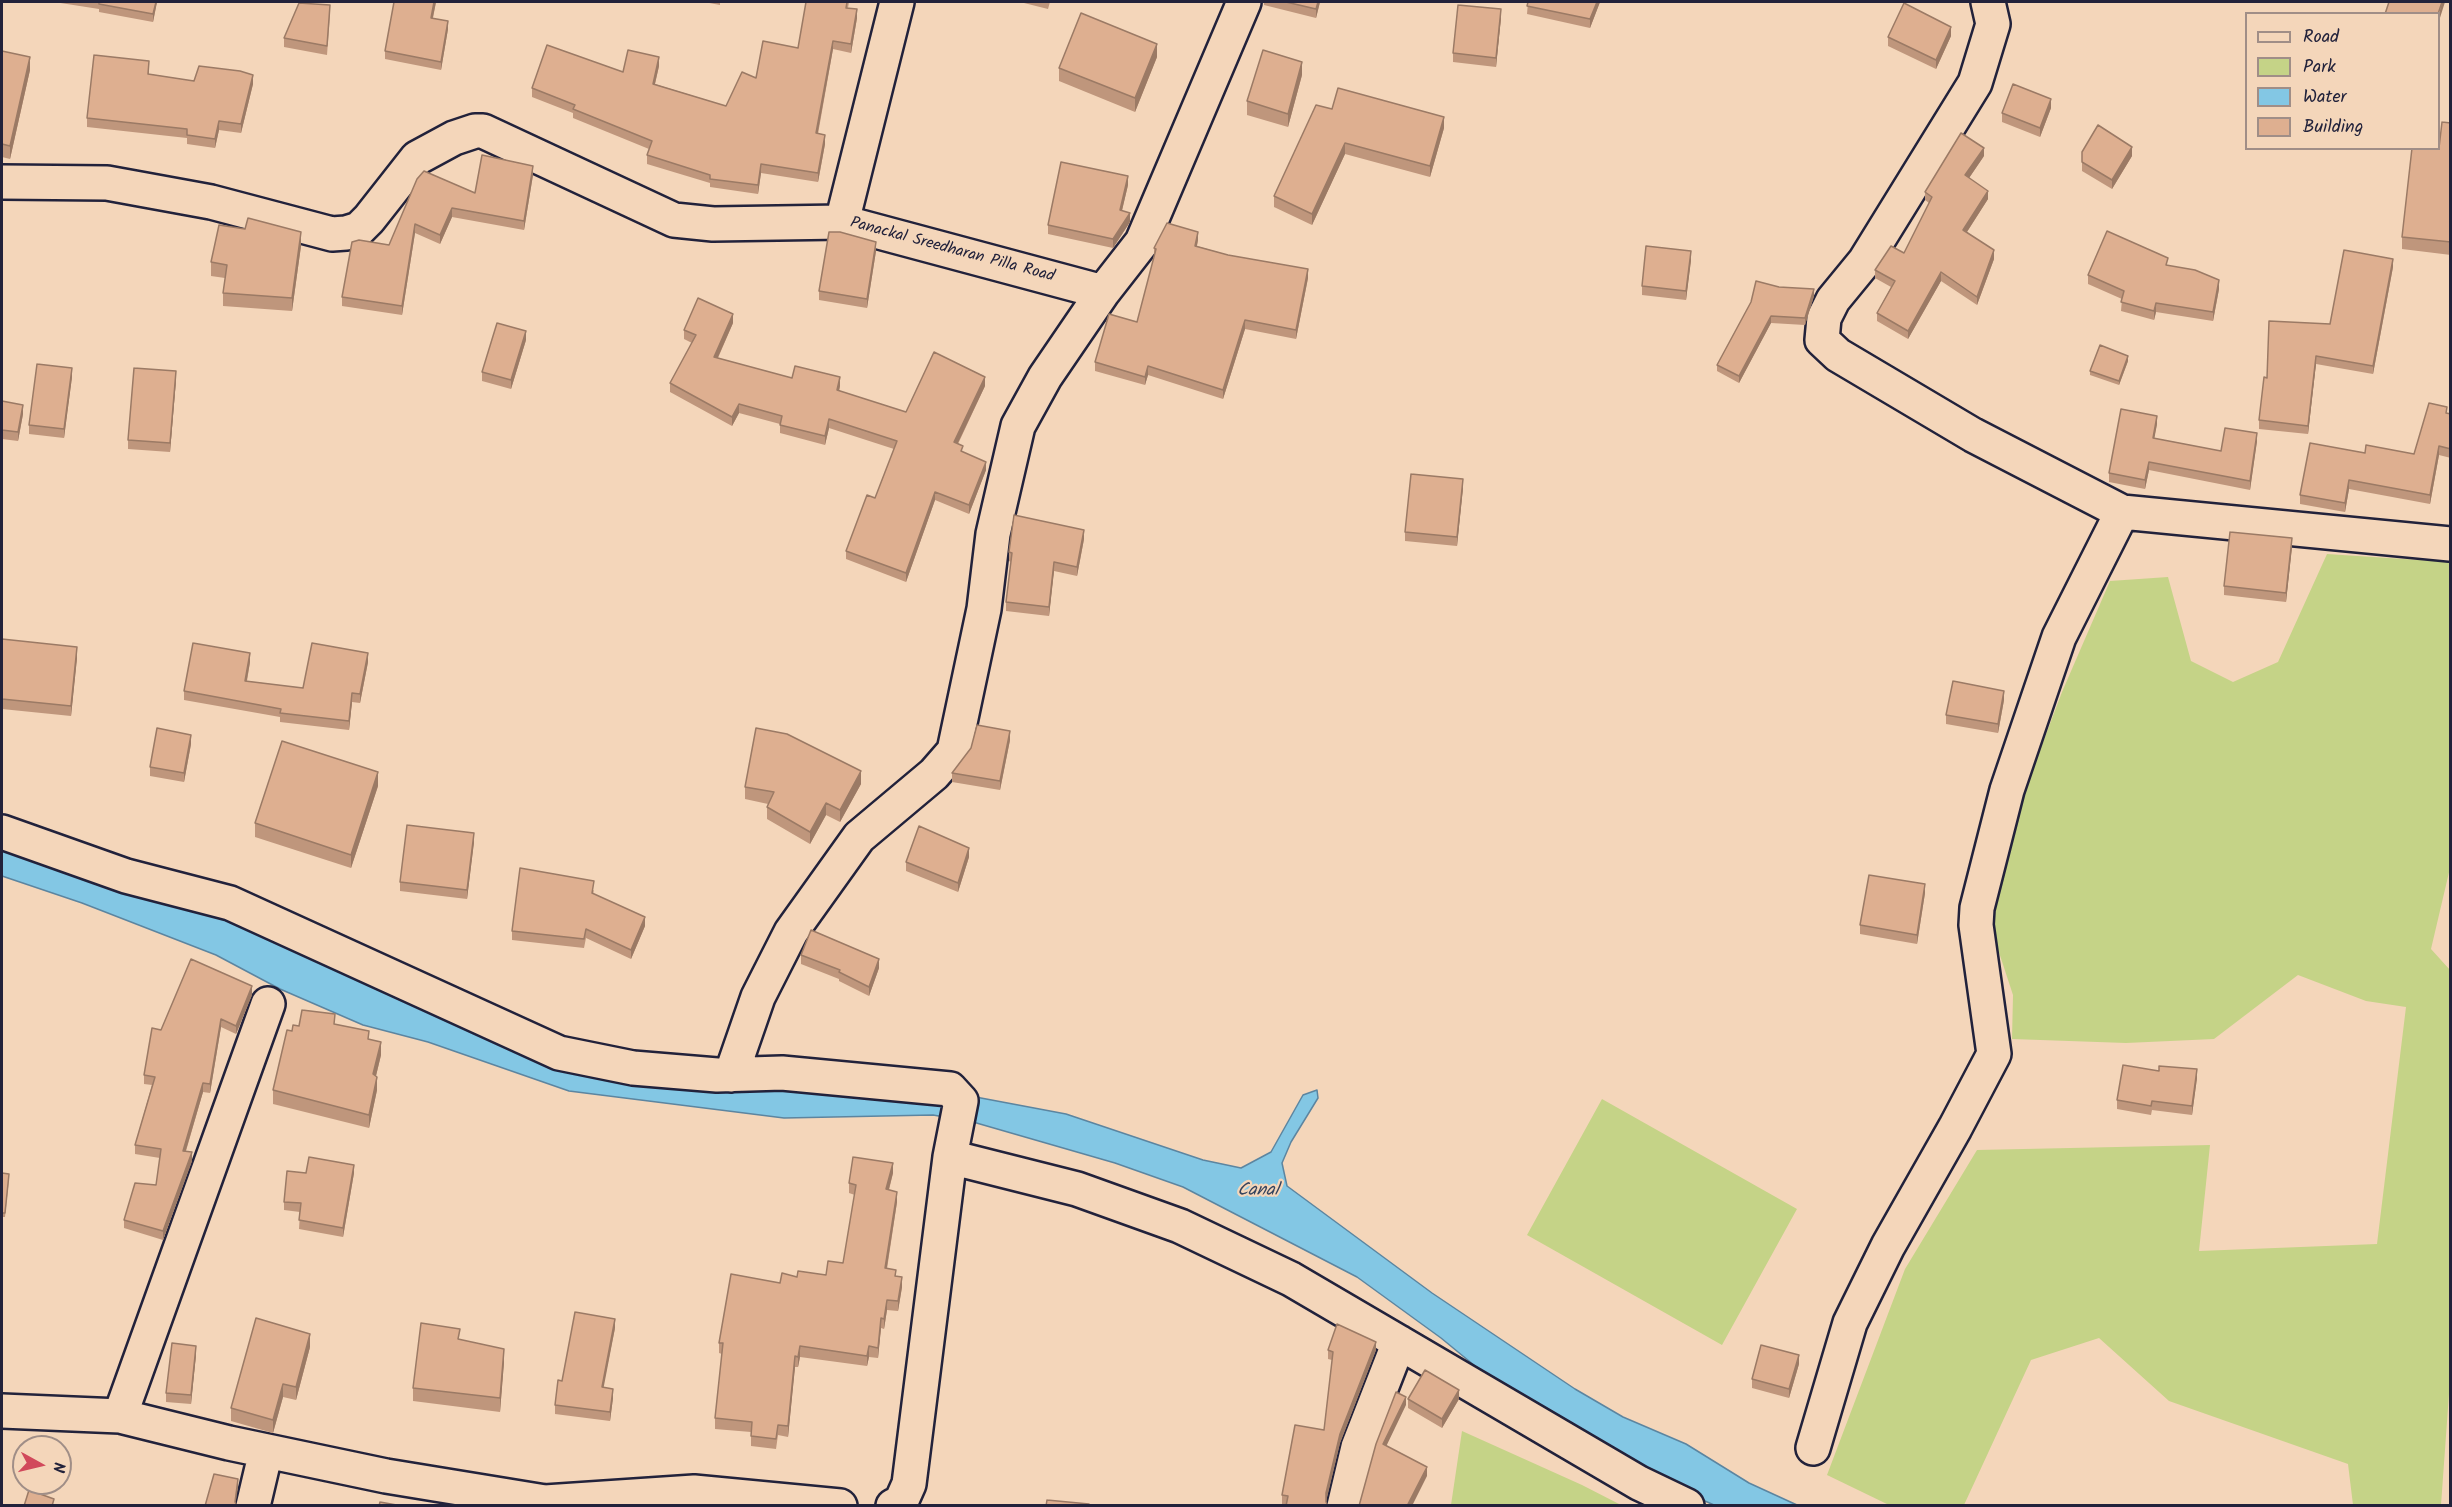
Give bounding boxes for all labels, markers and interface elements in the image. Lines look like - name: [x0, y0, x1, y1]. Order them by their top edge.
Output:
- legend: [2245, 12, 2440, 150]
- text: Road: [2303, 23, 2339, 52]
- text: Park: [2303, 53, 2336, 82]
- text: Water: [2303, 83, 2347, 112]
- text: Building: [2303, 113, 2363, 142]
- street label: Panackal Sreedharan Pilla Road: [848, 214, 1056, 288]
- water label: Canal: [1237, 1181, 1279, 1203]
- north arrow: [12, 1435, 72, 1495]
- text: N: [45, 1461, 71, 1474]

